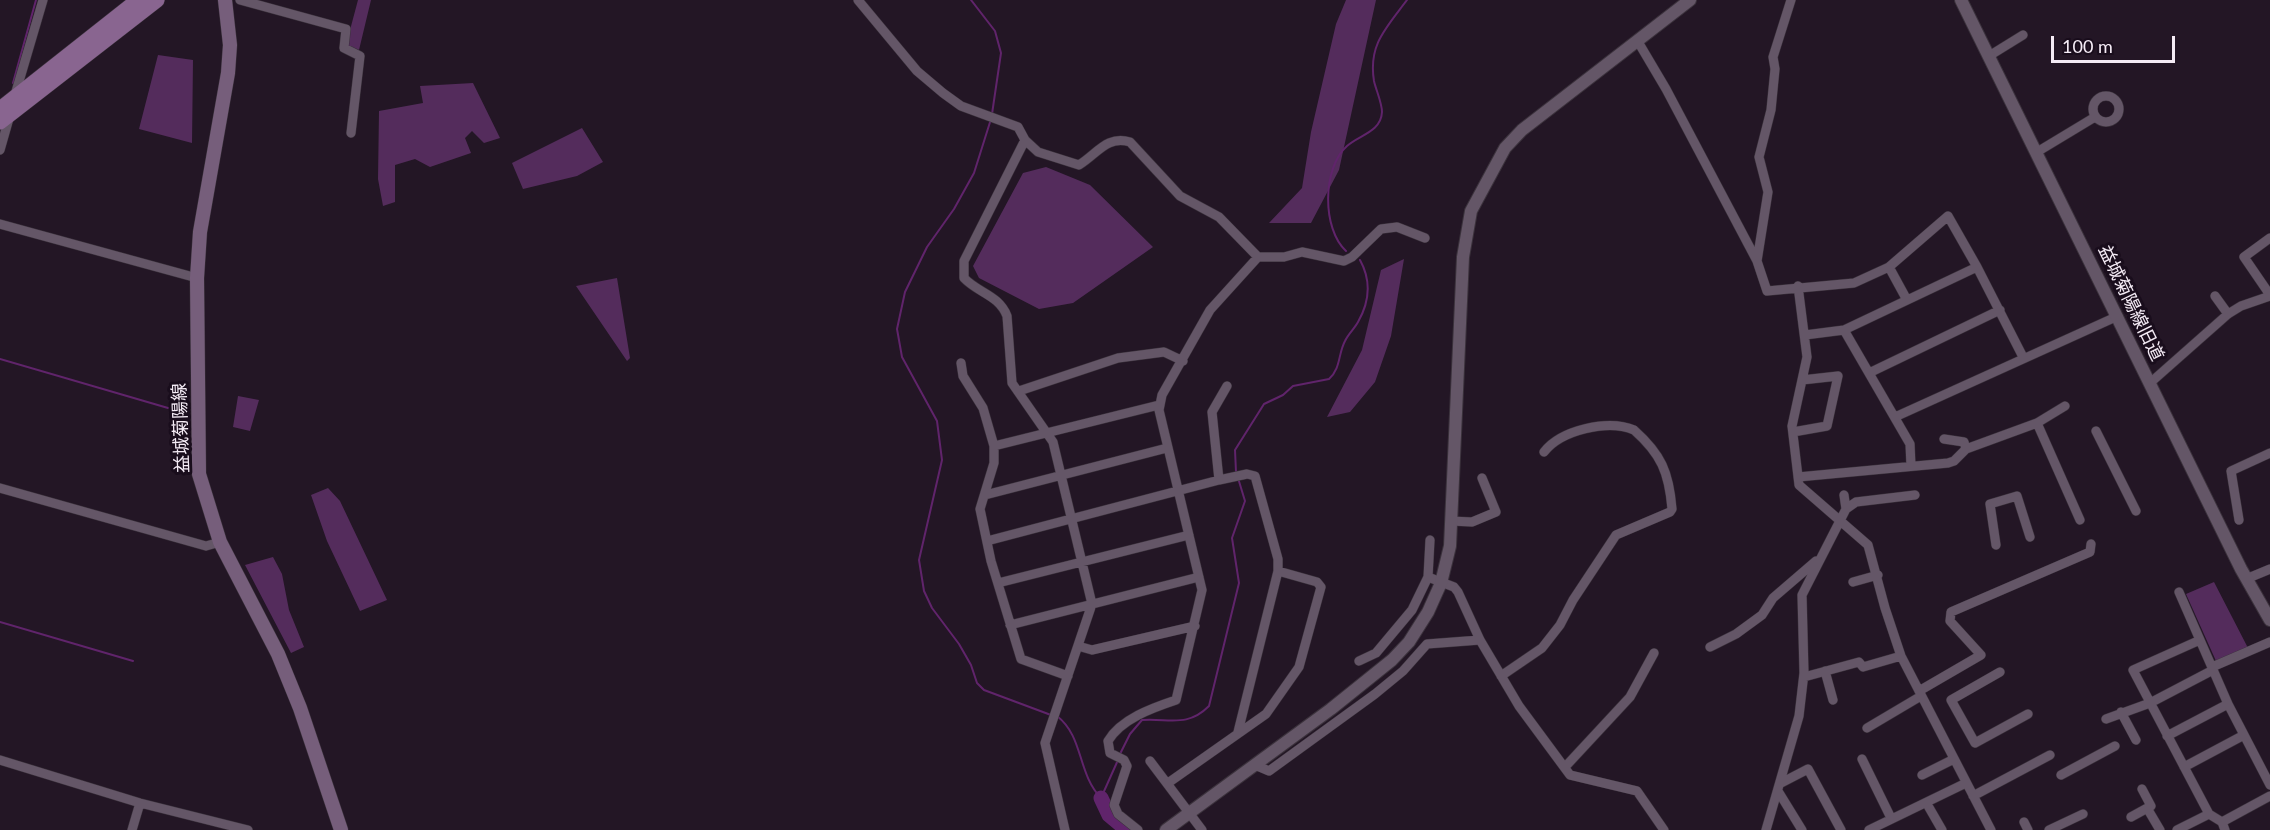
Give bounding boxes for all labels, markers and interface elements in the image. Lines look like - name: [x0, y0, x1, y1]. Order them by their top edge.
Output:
- scale bar: [2054, 24, 2178, 62]
- text: 100 m: [2062, 35, 2113, 57]
- street label: 益城菊陽線旧道: [2094, 242, 2168, 364]
- street label: 益城菊陽線: [169, 383, 193, 473]

